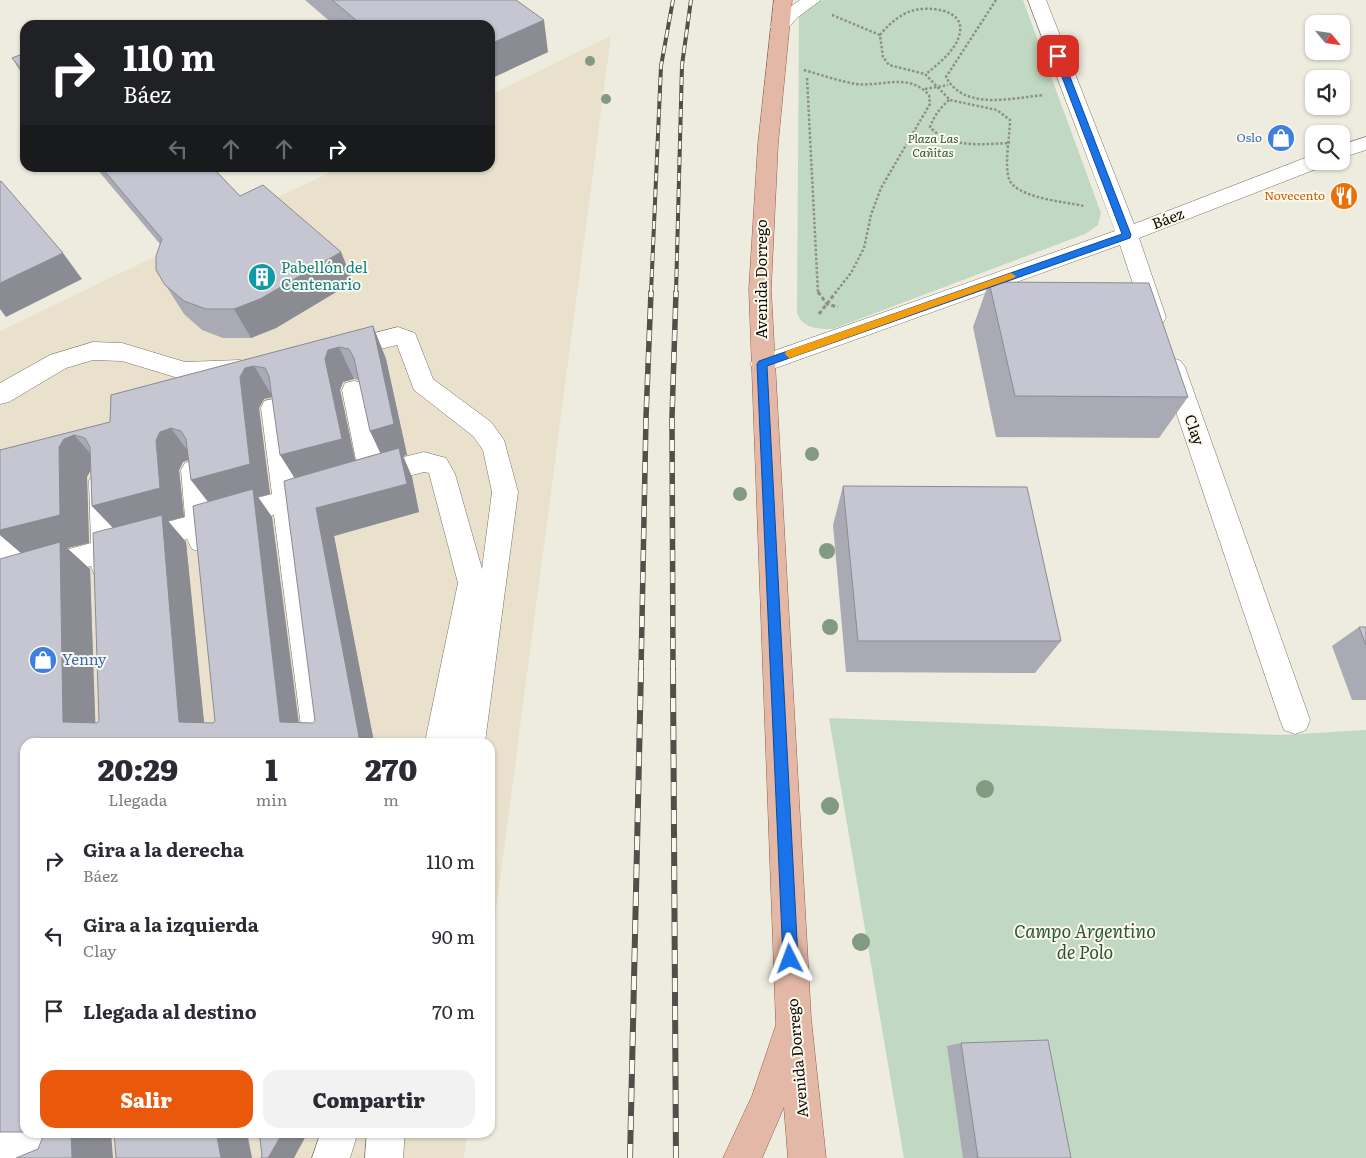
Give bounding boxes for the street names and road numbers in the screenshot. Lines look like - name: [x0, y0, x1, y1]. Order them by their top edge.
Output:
- street label: Báez: [1148, 201, 1187, 234]
- street label: Avenida Dorrego: [749, 219, 772, 339]
- street label: Clay: [1179, 411, 1211, 448]
- street label: Avenida Dorrego: [780, 997, 813, 1119]

